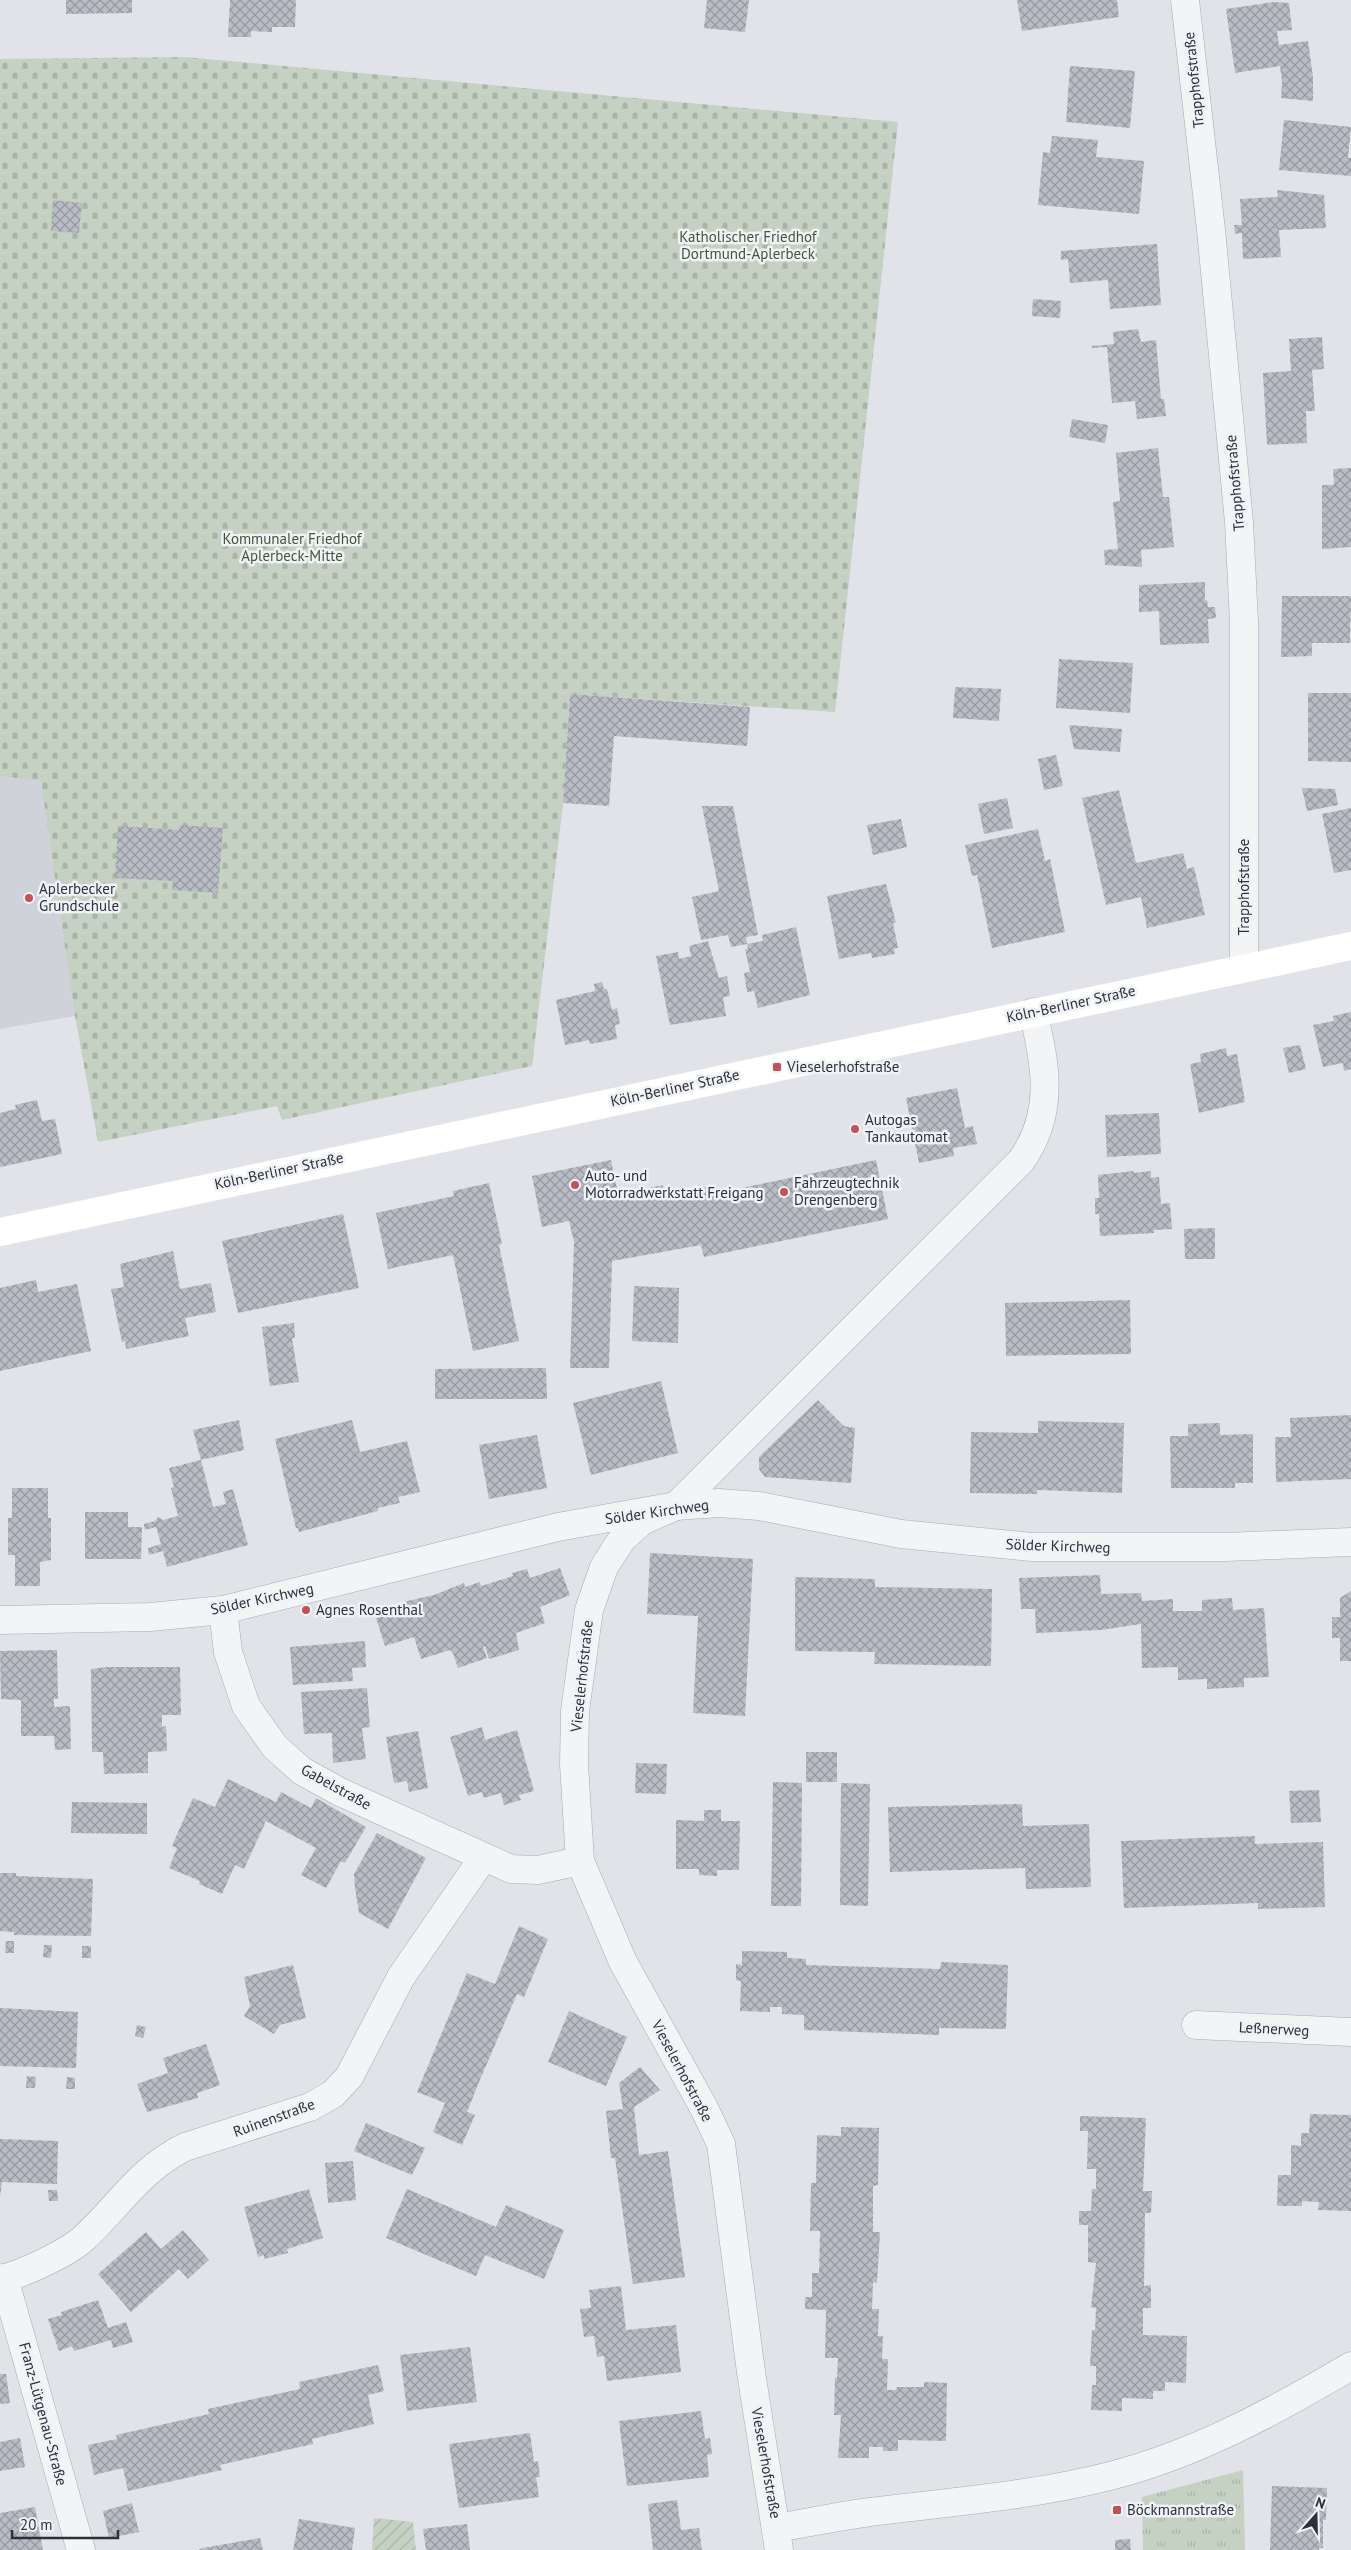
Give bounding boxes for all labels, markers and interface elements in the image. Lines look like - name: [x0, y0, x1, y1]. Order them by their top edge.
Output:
- street label: Trapphofstraße: [1179, 31, 1208, 129]
- park label: Katholischer Friedhof Dortmund-Aplerbeck: [679, 227, 818, 263]
- street label: Trapphofstraße: [1221, 434, 1248, 532]
- park label: Kommunaler Friedhof Aplerbeck-Mitte: [222, 529, 363, 565]
- street label: Trapphofstraße: [1234, 839, 1253, 935]
- place label: Aplerbecker Grundschule: [39, 879, 119, 915]
- marker: Aplerbecker Grundschule: [23, 892, 35, 904]
- street label: Köln-Berliner Straße: [1005, 981, 1137, 1026]
- place label: Vieselerhofstraße: [786, 1057, 900, 1076]
- marker: Vieselerhofstraße: [771, 1061, 783, 1073]
- street label: Köln-Berliner Straße: [609, 1065, 741, 1110]
- place label: Autogas Tankautomat: [865, 1110, 948, 1146]
- marker: Autogas Tankautomat: [849, 1123, 861, 1135]
- street label: Köln-Berliner Straße: [213, 1148, 345, 1193]
- place label: Auto- und Motorradwerkstatt Freigang: [585, 1166, 764, 1202]
- place label: Fahrzeugtechnik Drengenberg: [794, 1173, 900, 1209]
- marker: Auto- und Motorradwerkstatt Freigang: [569, 1179, 581, 1191]
- marker: Fahrzeugtechnik Drengenberg: [778, 1186, 790, 1198]
- street label: Sölder Kirchweg: [604, 1495, 710, 1528]
- street label: Sölder Kirchweg: [1005, 1534, 1111, 1557]
- street label: Sölder Kirchweg: [209, 1578, 315, 1619]
- place label: Agnes Rosenthal: [316, 1600, 423, 1619]
- marker: Agnes Rosenthal: [300, 1604, 312, 1616]
- street label: Vieselerhofstraße: [566, 1619, 597, 1734]
- street label: Gabelstraße: [298, 1760, 375, 1814]
- street label: Vieselerhofstraße: [647, 2016, 717, 2125]
- street label: Leßnerweg: [1238, 2017, 1310, 2040]
- street label: Ruinenstraße: [230, 2094, 317, 2141]
- street label: Franz-Lütgenau-Straße: [15, 2340, 72, 2488]
- street label: Vieselerhofstraße: [747, 2405, 786, 2520]
- north arrow: [1291, 2490, 1341, 2540]
- text: N: [1313, 2493, 1328, 2513]
- place label: Böckmannstraße: [1127, 2500, 1234, 2519]
- marker: Böckmannstraße: [1111, 2504, 1123, 2516]
- scale bar: [12, 2508, 119, 2540]
- text: 20 m: [20, 2515, 53, 2534]

